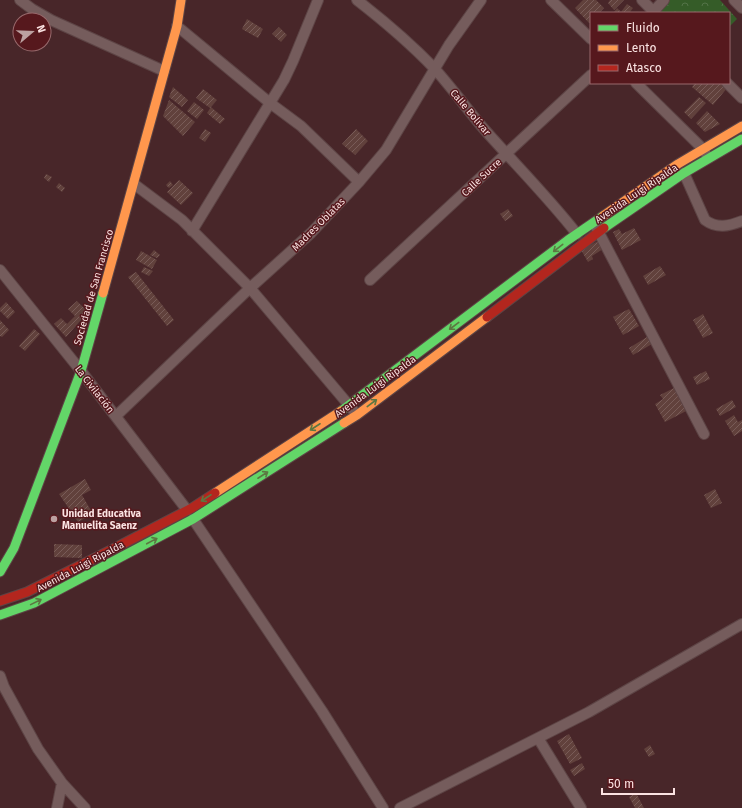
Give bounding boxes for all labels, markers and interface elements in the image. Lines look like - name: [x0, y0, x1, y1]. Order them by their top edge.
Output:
- north arrow: [12, 12, 52, 52]
- legend: [590, 12, 730, 84]
- text: Fluido: [626, 21, 660, 35]
- text: N: [34, 23, 48, 34]
- text: Lento: [626, 41, 656, 55]
- text: Atasco: [626, 61, 662, 75]
- street label: Calle Bolívar: [447, 87, 494, 138]
- street label: Calle Sucre: [459, 156, 504, 199]
- street label: Avenida Luigi Ripalda: [593, 162, 680, 226]
- street label: Madres Oblatas: [290, 195, 348, 254]
- street label: Sociedad de San Francisco: [72, 228, 116, 347]
- one-way arrow: [552, 244, 563, 252]
- one-way arrow: [449, 322, 460, 330]
- street label: Avenida Luigi Ripalda: [333, 353, 418, 420]
- street label: La Civilación: [72, 364, 116, 416]
- one-way arrow: [366, 399, 377, 408]
- one-way arrow: [309, 424, 321, 432]
- one-way arrow: [257, 470, 269, 478]
- one-way arrow: [200, 495, 212, 503]
- place label: Unidad Educativa Manuelita Saenz: [62, 508, 141, 532]
- marker: Unidad Educativa Manuelita Saenz: [49, 514, 59, 524]
- one-way arrow: [145, 537, 157, 545]
- street label: Avenida Luigi Ripalda: [35, 539, 126, 595]
- one-way arrow: [30, 598, 42, 605]
- scale bar: [602, 770, 674, 796]
- text: 50 m: [608, 777, 634, 791]

